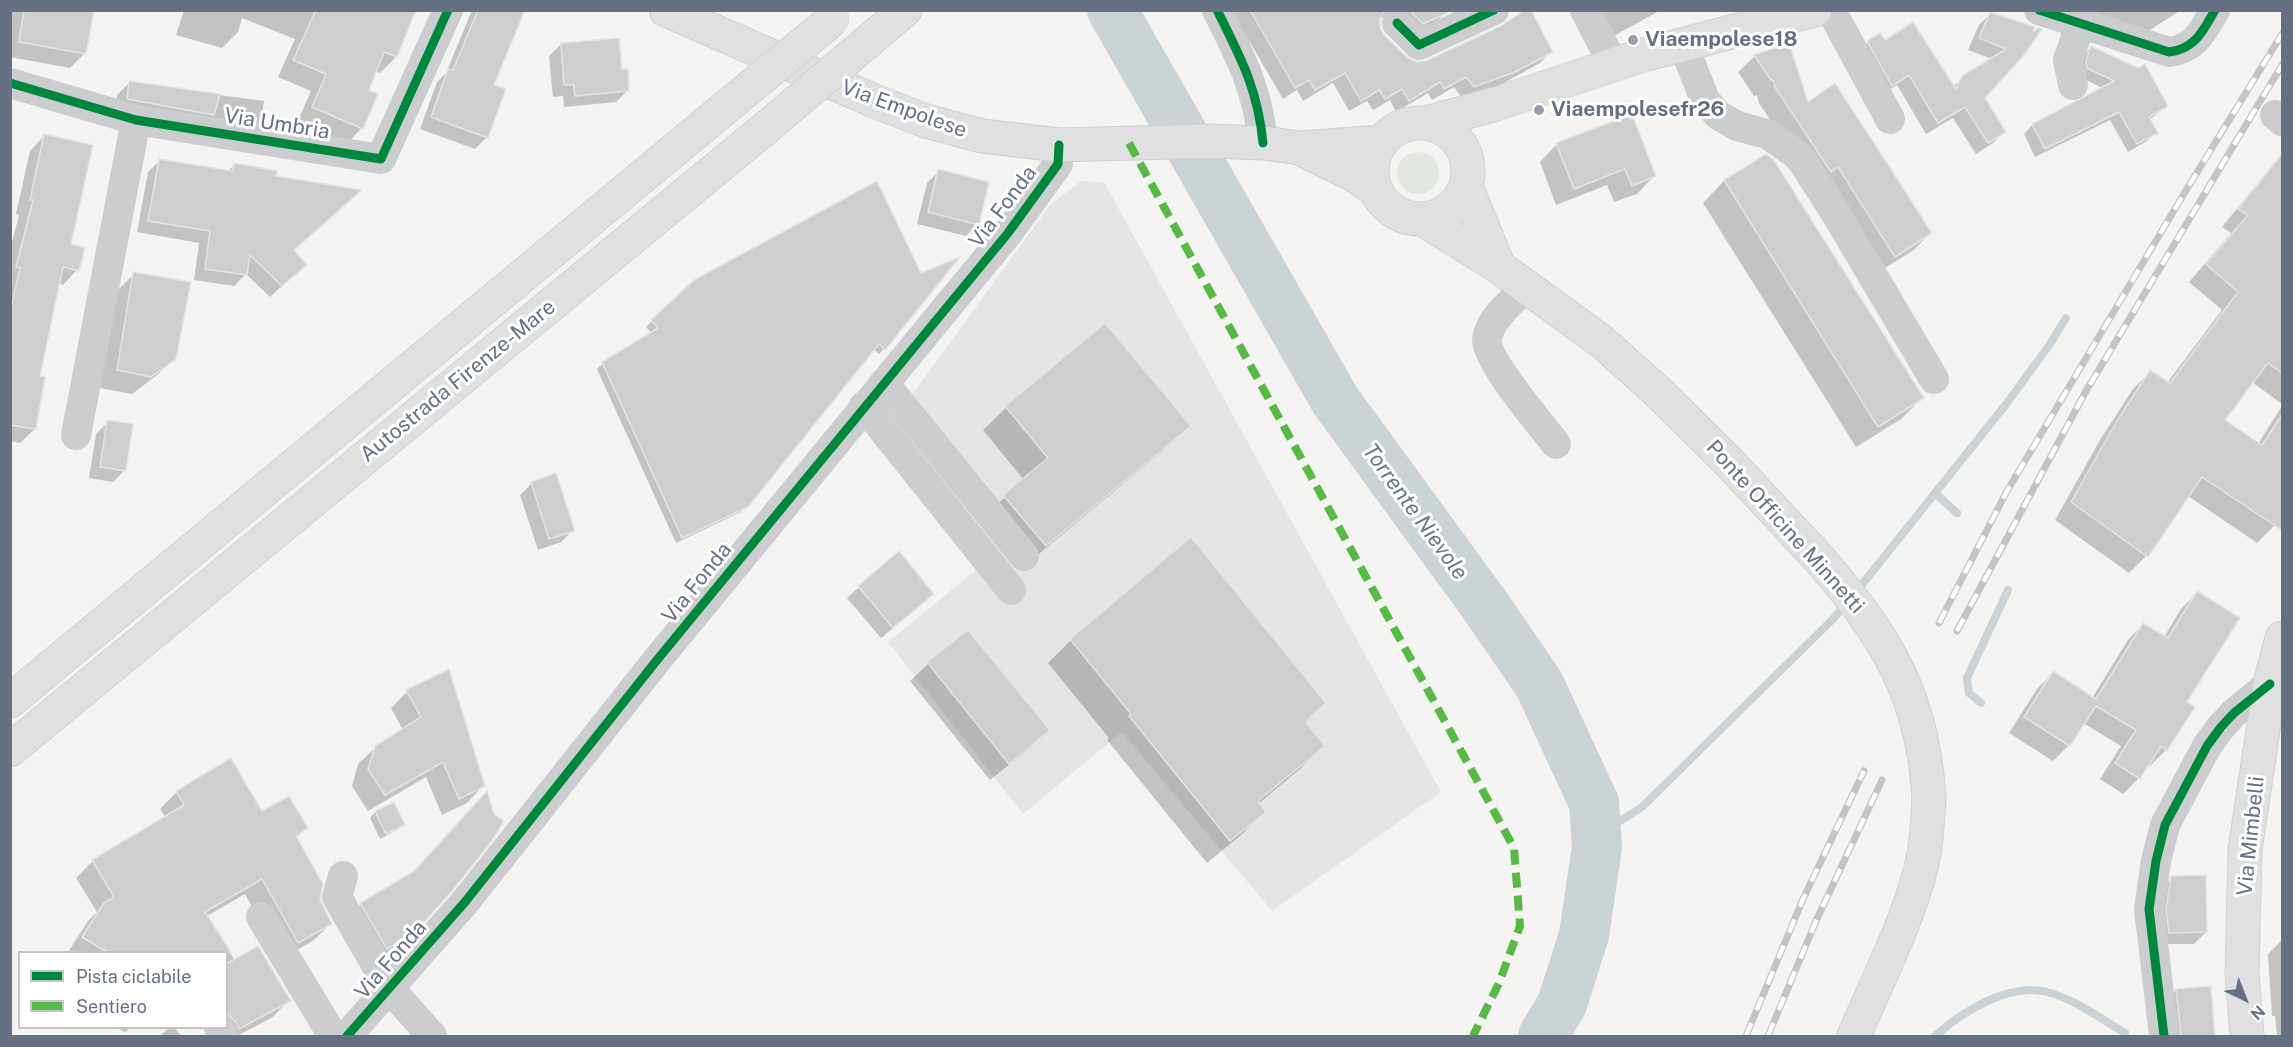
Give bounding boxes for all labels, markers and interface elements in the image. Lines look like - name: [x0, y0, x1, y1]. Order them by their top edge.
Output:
- place label: Viaempolese18: [1645, 27, 1798, 53]
- marker: Viaempolese18: [1626, 33, 1640, 47]
- street label: Via Empolese: [838, 75, 970, 143]
- place label: Viaempolesefr26: [1551, 97, 1724, 123]
- street label: Via Umbria: [222, 103, 332, 145]
- marker: Viaempolesefr26: [1532, 103, 1546, 117]
- street label: Via Fonda: [964, 161, 1042, 253]
- street label: Autostrada Firenze-Mare: [355, 294, 561, 468]
- street label: Ponte Officine Minnetti: [1701, 435, 1869, 619]
- water label: Torrente Nievole: [1357, 439, 1473, 585]
- street label: Via Fonda: [657, 538, 737, 628]
- street label: Via Mimbelli: [2232, 775, 2270, 897]
- street label: Via Fonda: [350, 915, 432, 1005]
- legend: [18, 951, 228, 1029]
- text: Pista ciclabile: [76, 966, 191, 987]
- north arrow: [2215, 969, 2275, 1029]
- text: Sentiero: [76, 996, 147, 1017]
- text: N: [2247, 1001, 2269, 1024]

